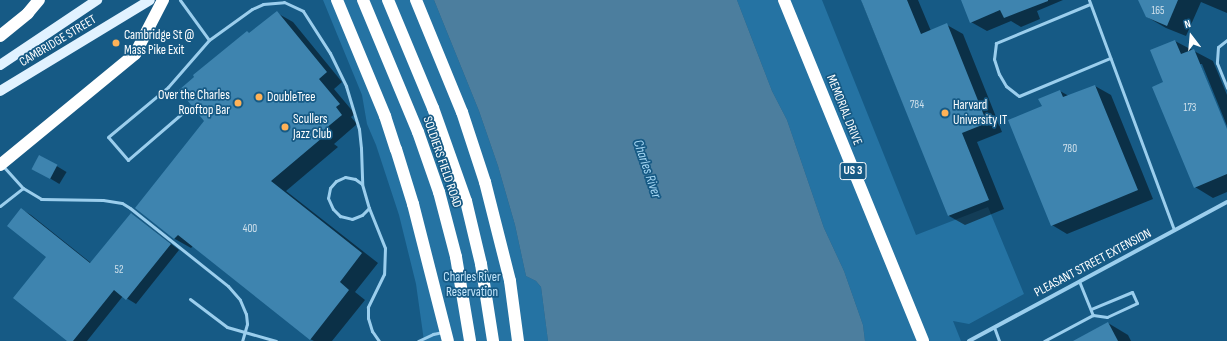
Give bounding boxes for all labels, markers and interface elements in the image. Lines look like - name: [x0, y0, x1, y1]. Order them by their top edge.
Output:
- house number: 165: [1151, 4, 1165, 18]
- street label: CAMBRIDGE STREET: [17, 12, 99, 70]
- north arrow: [1171, 16, 1211, 56]
- text: N: [1183, 17, 1192, 31]
- place label: Cambridge St @ Mass Pike Exit: [124, 28, 194, 59]
- marker: Cambridge St @ Mass Pike Exit: [111, 38, 121, 48]
- street label: MEMORIAL DRIVE: [823, 73, 865, 147]
- place label: Over the Charles Rooftop Bar: [158, 88, 230, 119]
- place label: DoubleTree: [267, 89, 316, 105]
- marker: DoubleTree: [254, 92, 264, 102]
- marker: Over the Charles Rooftop Bar: [233, 98, 243, 108]
- house number: 784: [910, 98, 924, 112]
- place label: Harvard University IT: [953, 98, 1007, 129]
- house number: 173: [1184, 101, 1196, 115]
- marker: Harvard University IT: [940, 108, 950, 118]
- place label: Scullers Jazz Club: [293, 112, 332, 143]
- street label: SOLDIERS FIELD ROAD: [419, 114, 465, 210]
- marker: Scullers Jazz Club: [280, 122, 290, 132]
- water label: Charles River: [629, 138, 665, 200]
- house number: 780: [1063, 142, 1077, 156]
- road number: US 3: [839, 161, 867, 181]
- house number: 400: [243, 222, 257, 236]
- street label: PLEASANT STREET EXTENSION: [1032, 226, 1154, 300]
- house number: 52: [115, 263, 123, 277]
- park label: Charles River Reservation: [443, 270, 501, 301]

